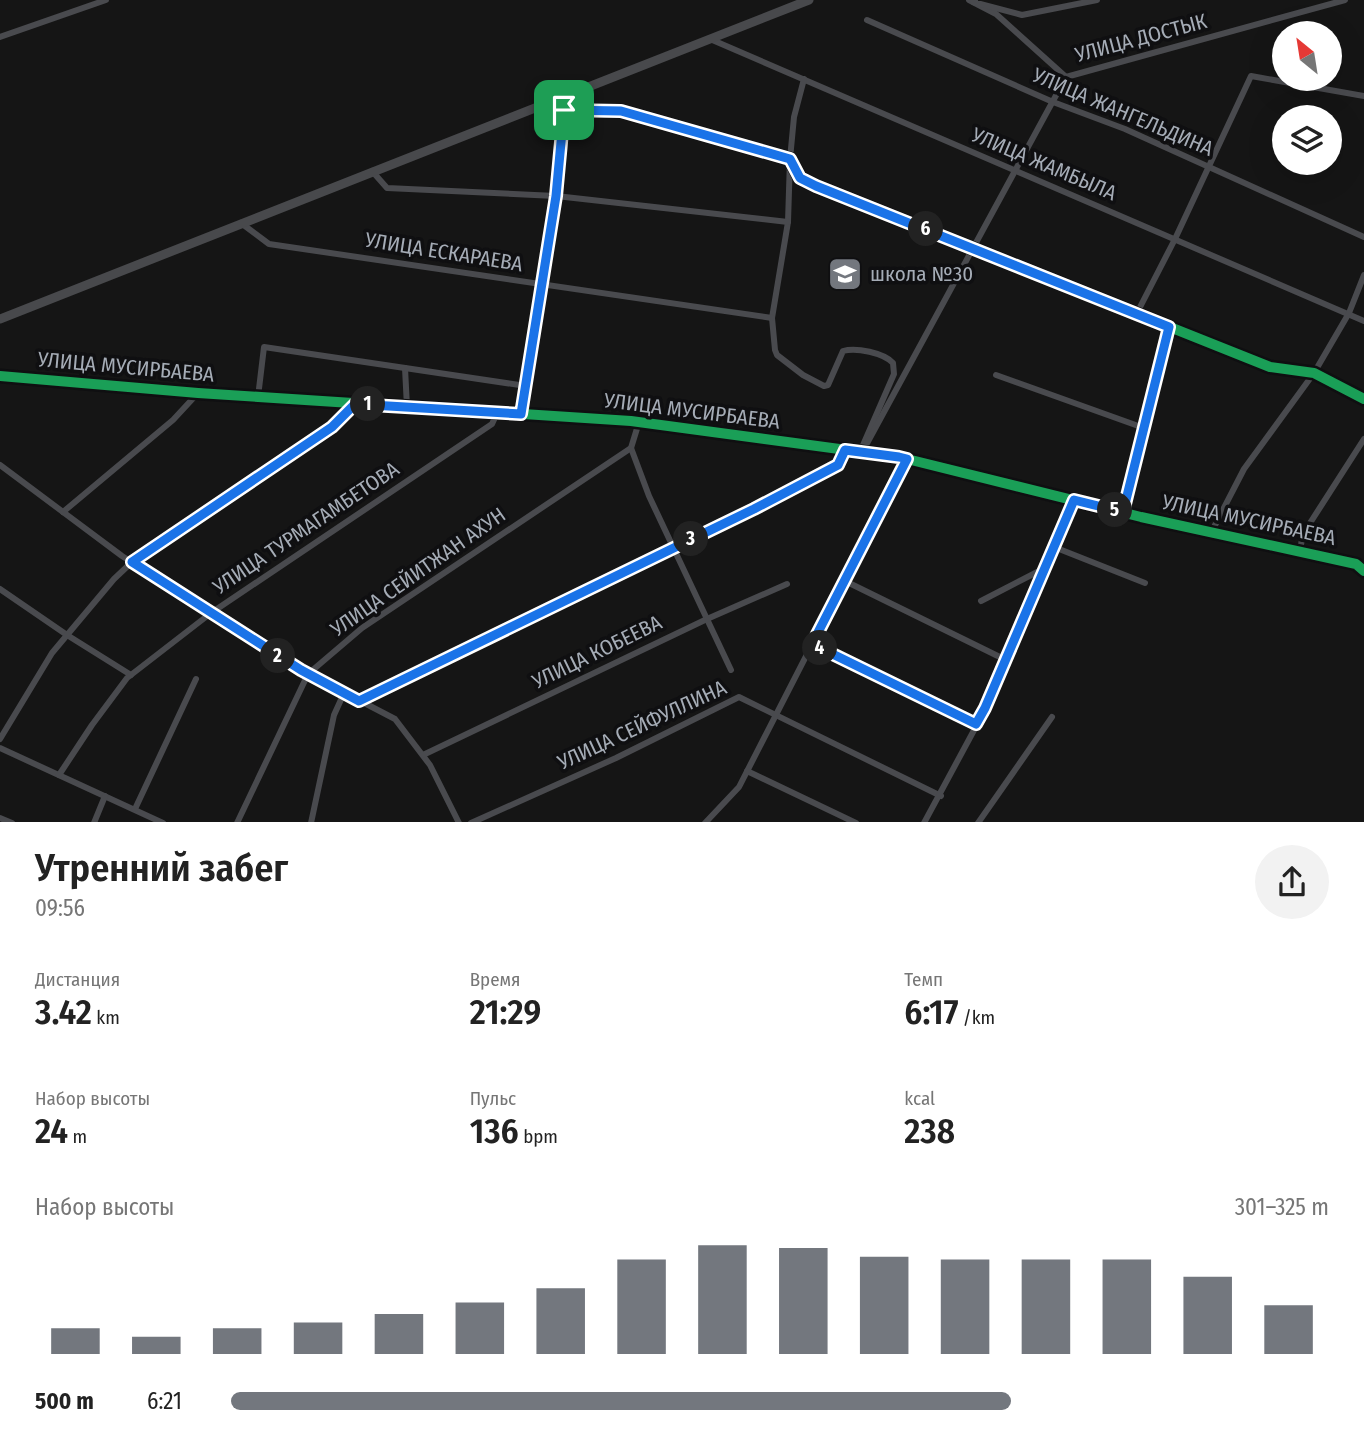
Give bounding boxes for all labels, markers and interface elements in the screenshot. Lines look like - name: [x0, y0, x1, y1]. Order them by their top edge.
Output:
- street label: УЛИЦА ДОСТЫК: [1071, 8, 1210, 68]
- north arrow: [1272, 21, 1342, 91]
- map controls: [1272, 21, 1342, 175]
- street label: УЛИЦА ЖАНГЕЛЬДИНА: [1028, 62, 1217, 162]
- pin: [534, 80, 594, 140]
- icon: arrive: [545, 91, 583, 129]
- button: layers: [1272, 105, 1342, 175]
- street label: УЛИЦА ЖАМБЫЛА: [967, 121, 1120, 206]
- pin: 6: [908, 212, 944, 246]
- text: 6: [921, 217, 930, 240]
- street label: УЛИЦА ЕСКАРАЕВА: [362, 227, 525, 277]
- school or university icon: школа №30: [826, 255, 864, 293]
- place label: школа №30: [870, 261, 973, 287]
- street label: УЛИЦА МУСИРБАЕВА: [36, 346, 215, 388]
- pin: 1: [350, 386, 386, 422]
- street label: УЛИЦА МУСИРБАЕВА: [602, 387, 781, 435]
- text: 1: [363, 392, 372, 415]
- street label: УЛИЦА ТУРМАГАМБЕТОВА: [207, 456, 404, 601]
- street label: УЛИЦА МУСИРБАЕВА: [1159, 489, 1338, 551]
- pin: 5: [1098, 492, 1132, 528]
- text: 5: [1110, 498, 1119, 521]
- street label: УЛИЦА СЕЙИТЖАН АХУН: [325, 502, 511, 643]
- pin: 3: [674, 522, 708, 556]
- text: 3: [686, 527, 695, 550]
- street label: УЛИЦА КОБЕЕВА: [527, 609, 666, 695]
- pin: 4: [802, 630, 838, 666]
- text: 4: [815, 636, 824, 659]
- pin: 2: [260, 638, 296, 674]
- text: 2: [273, 644, 282, 667]
- street label: УЛИЦА СЕЙФУЛЛИНА: [553, 675, 730, 776]
- text: Утренний забег: [35, 845, 288, 891]
- button: share: [1255, 845, 1329, 919]
- text: 09:56: [35, 894, 85, 922]
- text: Дистанция: [35, 968, 120, 991]
- text: Время: [470, 968, 521, 991]
- text: Темп: [904, 968, 943, 991]
- text: 3.42: [35, 991, 92, 1033]
- text: 21:29: [470, 991, 541, 1033]
- text: 6:17: [904, 991, 958, 1033]
- text: km: [92, 1006, 120, 1029]
- text: /km: [958, 1006, 995, 1029]
- text: Набор высоты: [35, 1087, 150, 1110]
- text: Пульс: [470, 1087, 516, 1110]
- text: kcal: [904, 1087, 935, 1110]
- text: 24: [35, 1110, 68, 1152]
- text: 136: [470, 1110, 519, 1152]
- text: 238: [904, 1110, 955, 1152]
- text: m: [68, 1125, 87, 1148]
- text: bpm: [519, 1125, 558, 1148]
- text: Набор высоты: [35, 1193, 174, 1221]
- text: 301–325 m: [1235, 1193, 1329, 1221]
- text: 500 m: [35, 1387, 94, 1415]
- text: 6:21: [147, 1387, 182, 1415]

